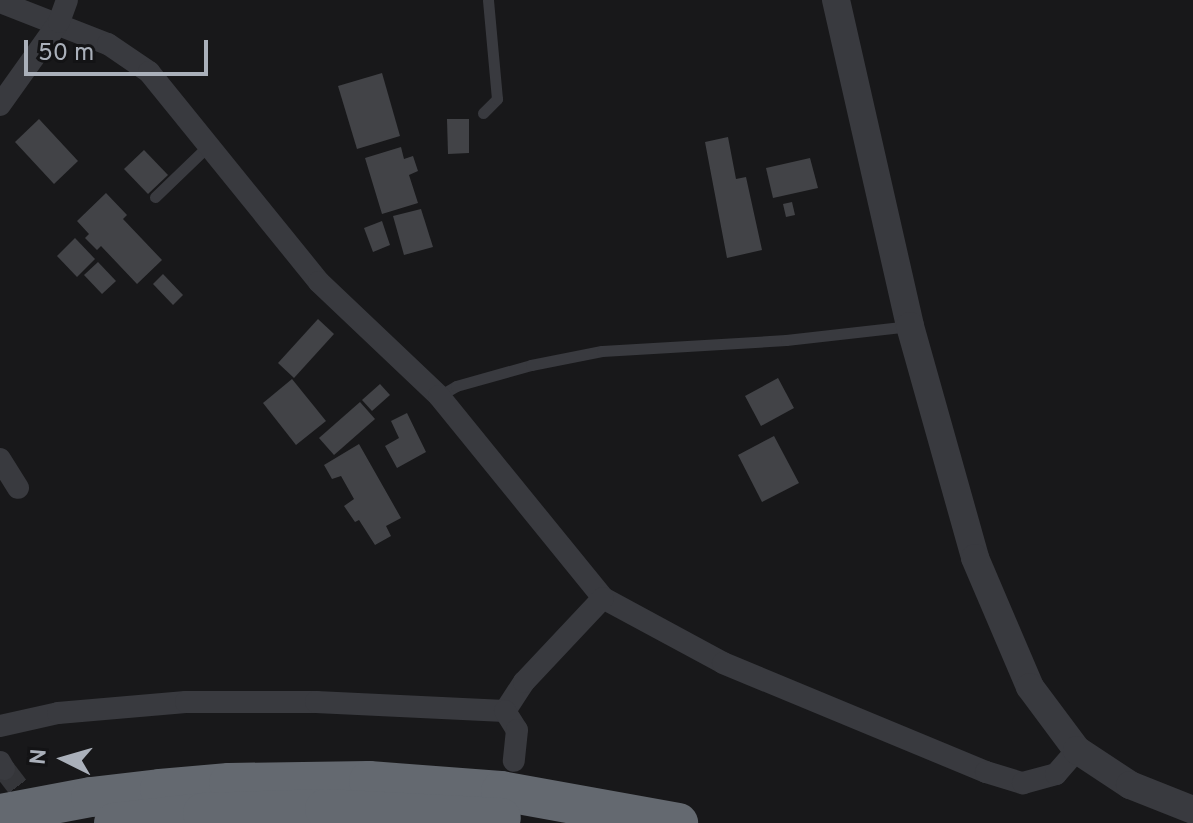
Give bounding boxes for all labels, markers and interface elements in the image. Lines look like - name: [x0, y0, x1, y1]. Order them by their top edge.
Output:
- scale bar: [28, 24, 212, 74]
- text: 50 m: [38, 39, 94, 69]
- north arrow: [24, 719, 104, 799]
- text: N: [25, 748, 54, 766]

